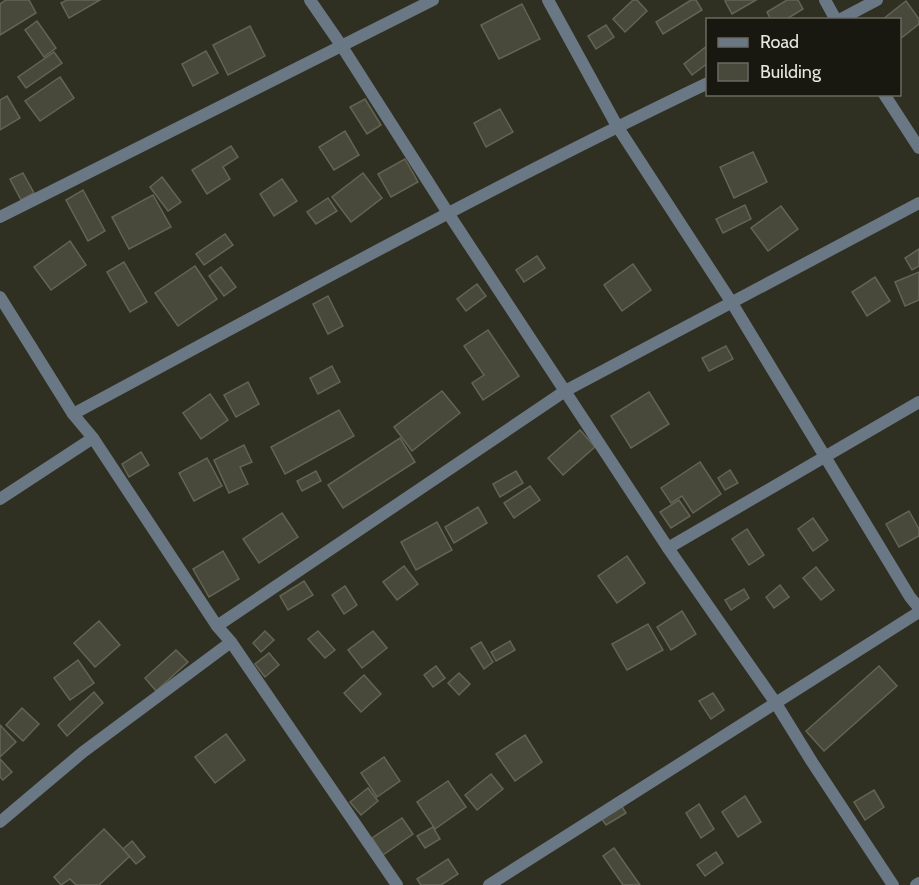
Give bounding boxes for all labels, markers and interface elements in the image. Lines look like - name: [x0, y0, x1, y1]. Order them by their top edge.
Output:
- legend: [706, 18, 901, 96]
- text: Road: [760, 31, 799, 53]
- text: Building: [760, 61, 822, 83]

